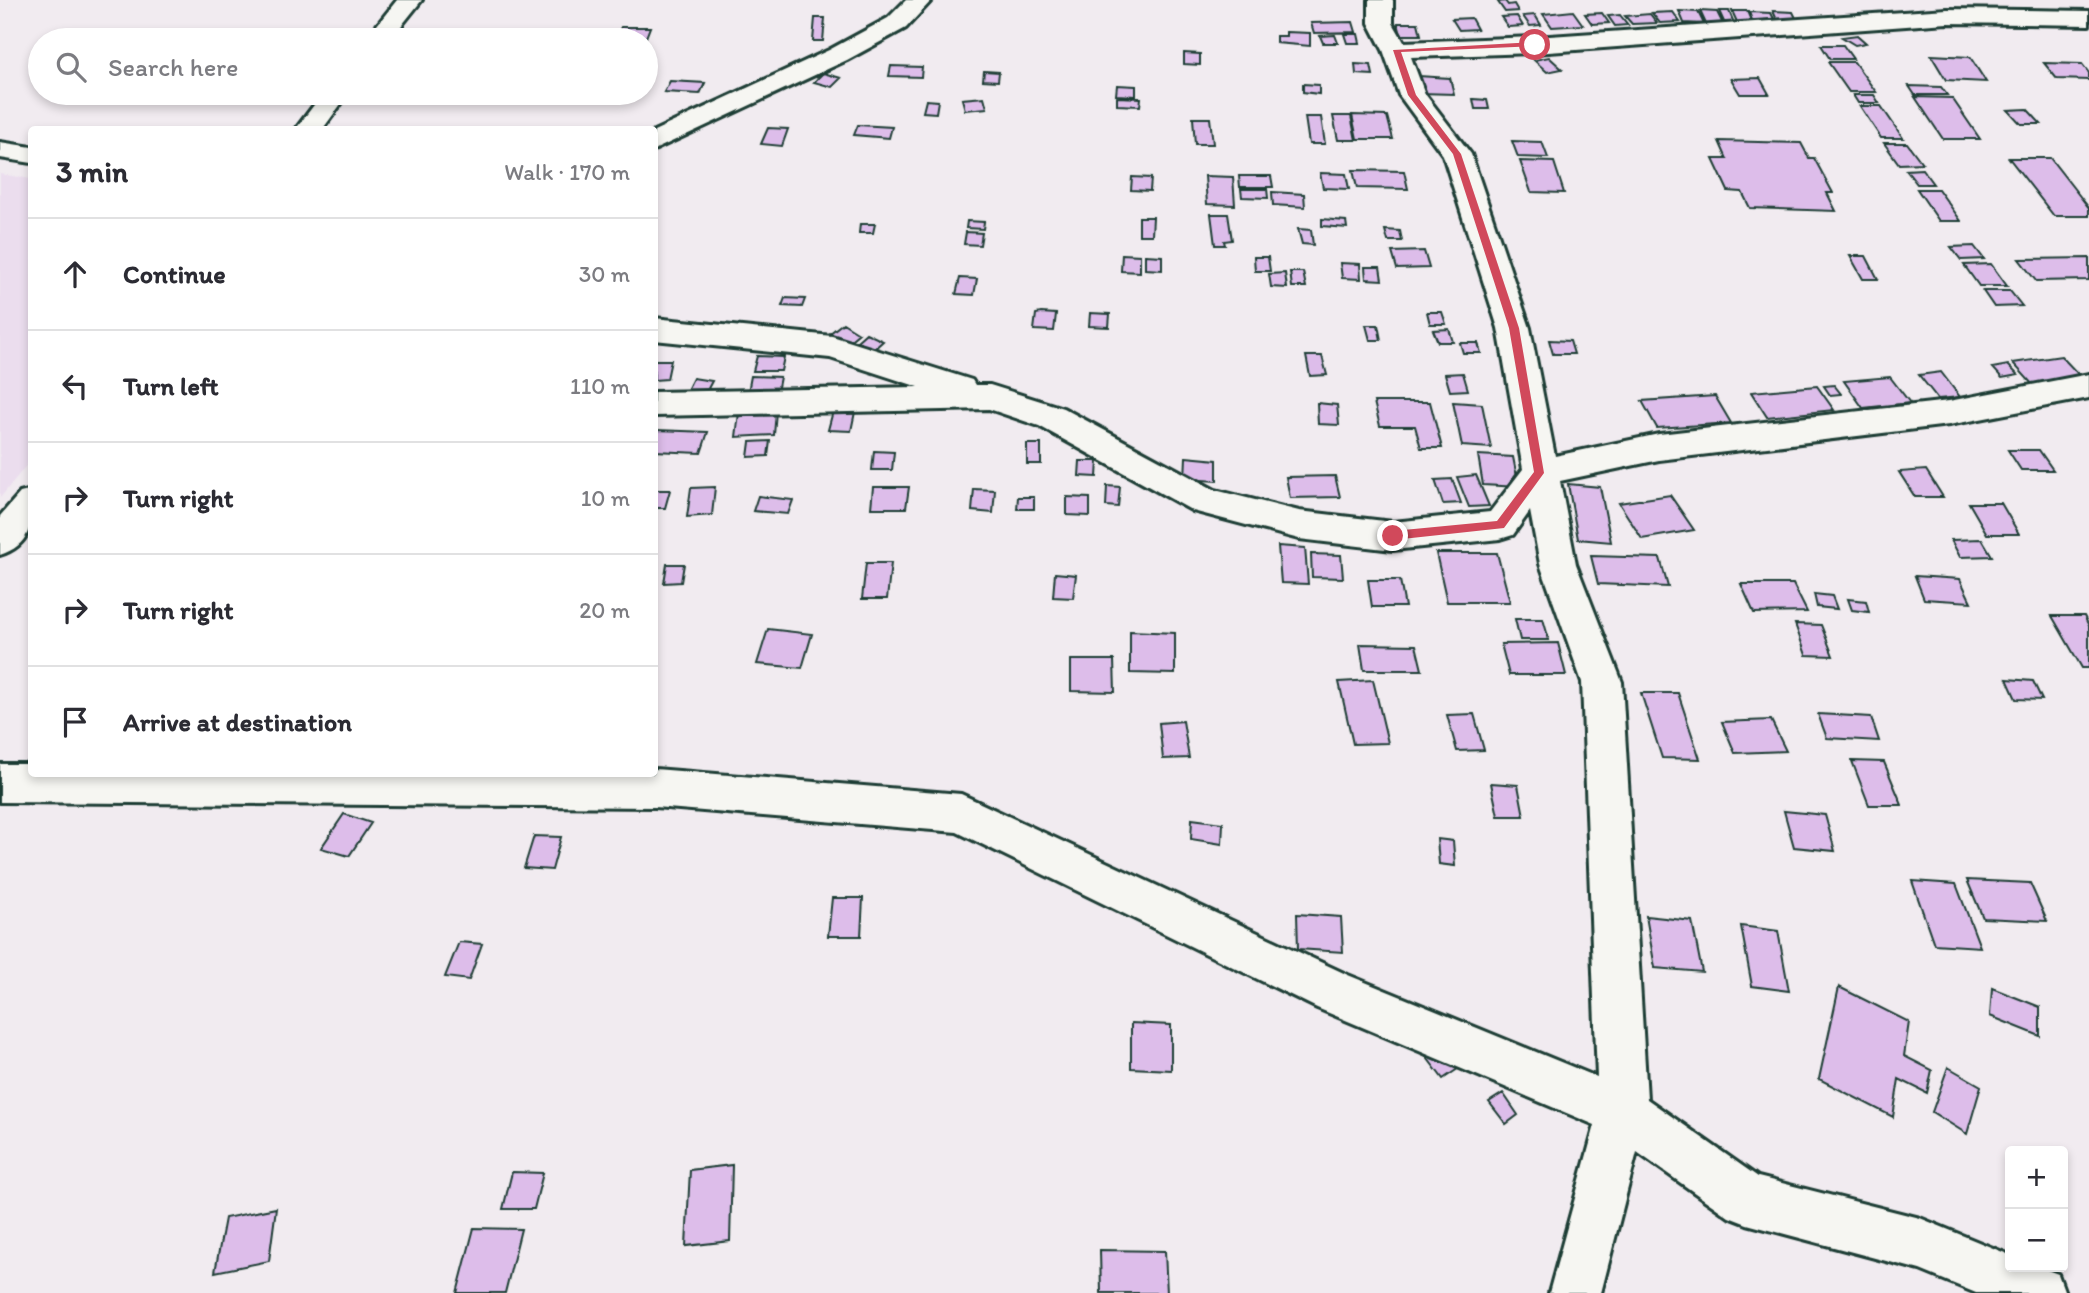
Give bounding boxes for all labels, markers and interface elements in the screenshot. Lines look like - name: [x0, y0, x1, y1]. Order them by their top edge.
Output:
- search box: [28, 28, 658, 105]
- route start: [1519, 29, 1550, 60]
- icon: search: [52, 48, 90, 86]
- text: Search here: [108, 51, 238, 83]
- text: 3 min: [56, 153, 128, 190]
- text: Walk · 170 m: [504, 158, 630, 186]
- icon: ahead: [56, 255, 94, 293]
- text: Continue: [123, 258, 226, 290]
- text: 30 m: [579, 260, 630, 288]
- icon: left: [56, 367, 94, 405]
- text: Turn left: [123, 370, 219, 402]
- text: 110 m: [570, 372, 630, 400]
- icon: right: [56, 479, 94, 517]
- text: Turn right: [123, 482, 234, 514]
- text: 10 m: [581, 484, 630, 512]
- route end: [1377, 520, 1408, 551]
- icon: right: [56, 591, 94, 629]
- text: Turn right: [123, 594, 234, 626]
- text: 20 m: [579, 596, 630, 624]
- icon: arrive: [56, 703, 94, 741]
- text: Arrive at destination: [123, 706, 352, 738]
- map controls: [2005, 1146, 2068, 1272]
- button: +: [2005, 1146, 2068, 1209]
- button: −: [2005, 1209, 2068, 1272]

